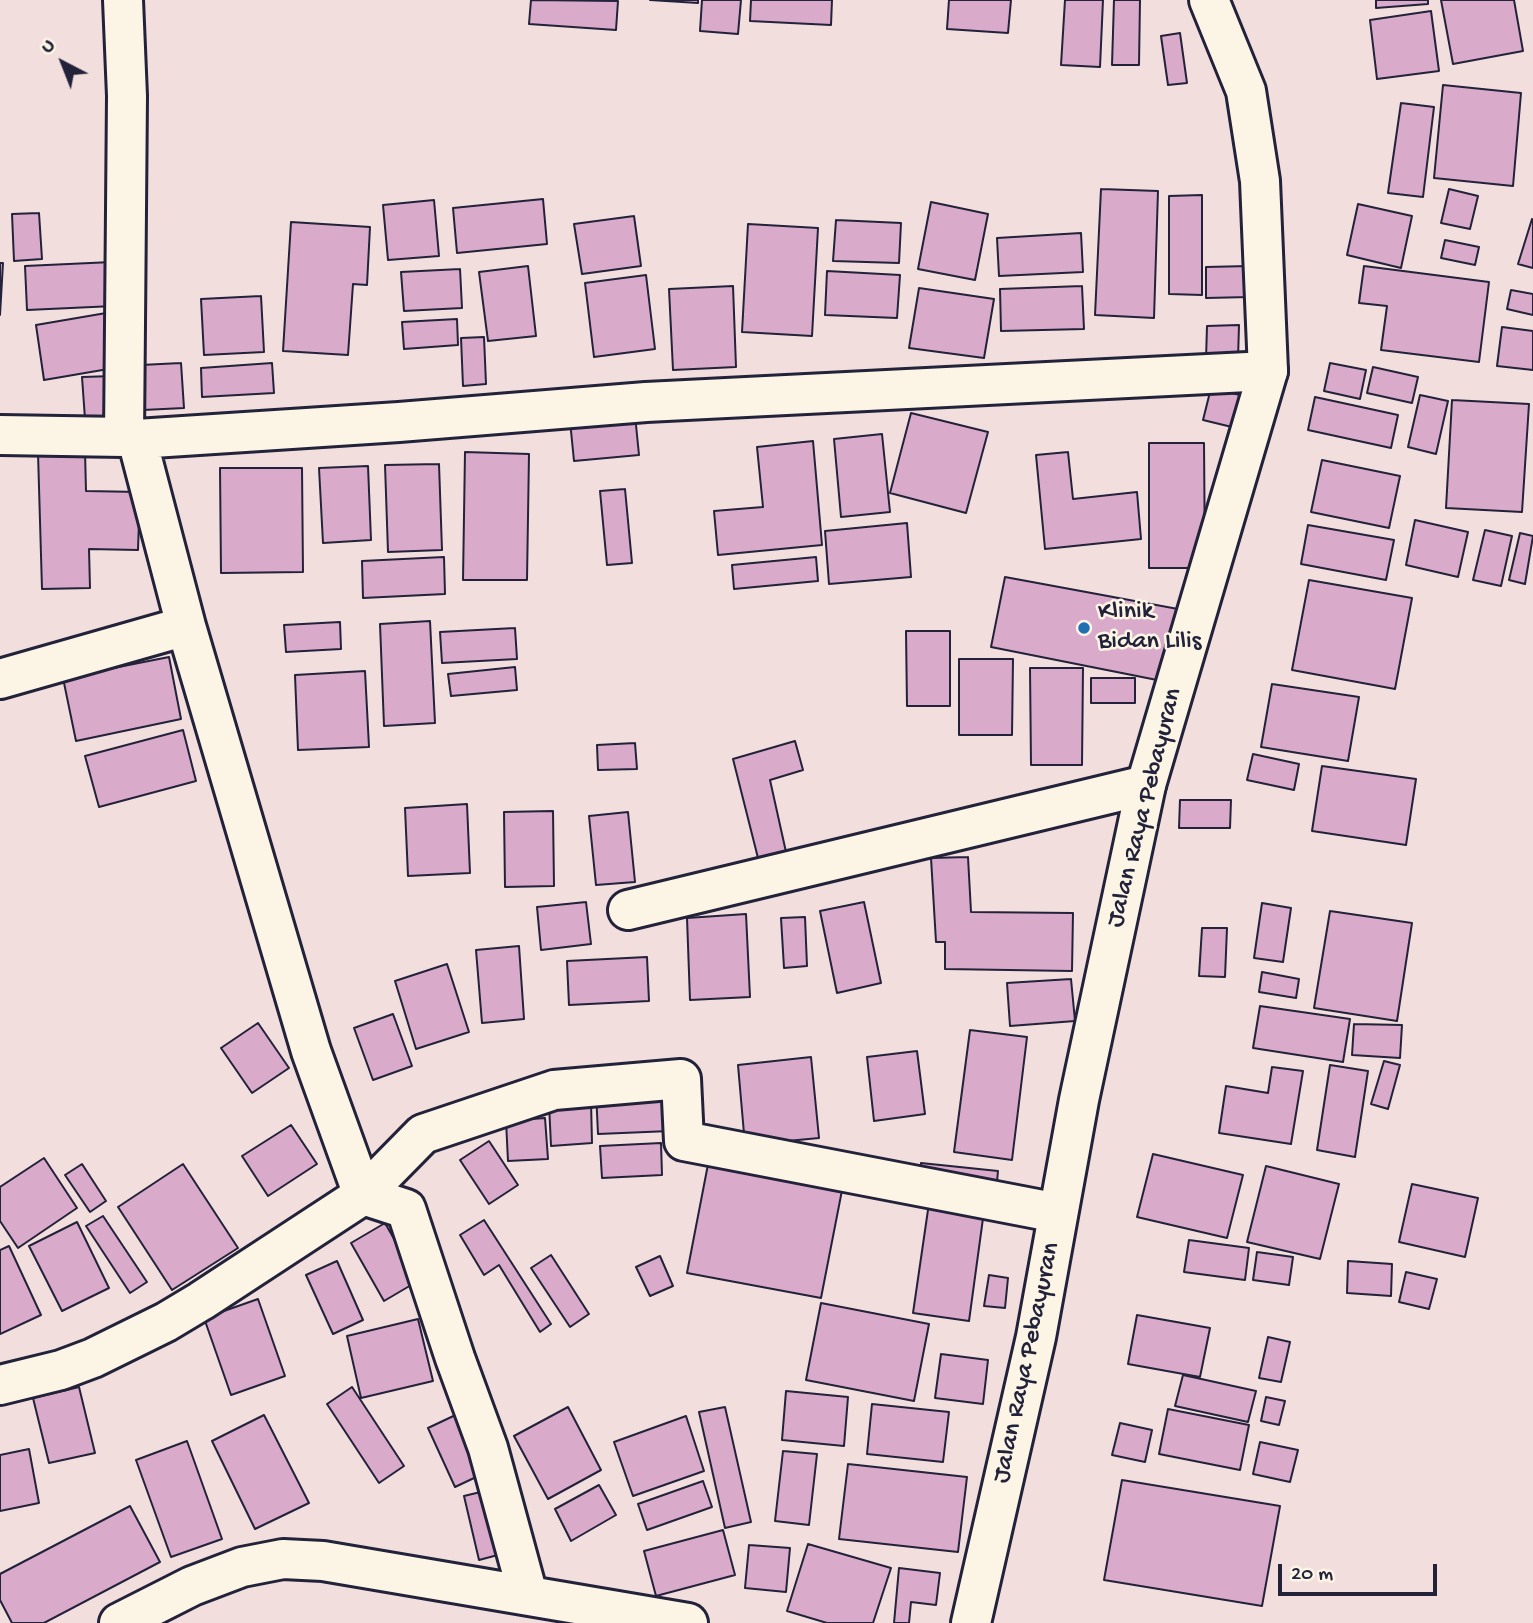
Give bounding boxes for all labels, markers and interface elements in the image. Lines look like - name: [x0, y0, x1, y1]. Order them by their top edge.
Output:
- north arrow: [28, 28, 98, 98]
- text: U: [37, 35, 60, 59]
- place label: Klinik Bidan Lilis: [1098, 597, 1201, 658]
- marker: Klinik Bidan Lilis: [1076, 620, 1092, 636]
- street label: Jalan Raya Pebayuran: [1101, 685, 1191, 931]
- street label: Jalan Raya Pebayuran: [987, 1240, 1069, 1486]
- scale bar: [1281, 1550, 1440, 1594]
- text: 20 m: [1291, 1563, 1333, 1588]

